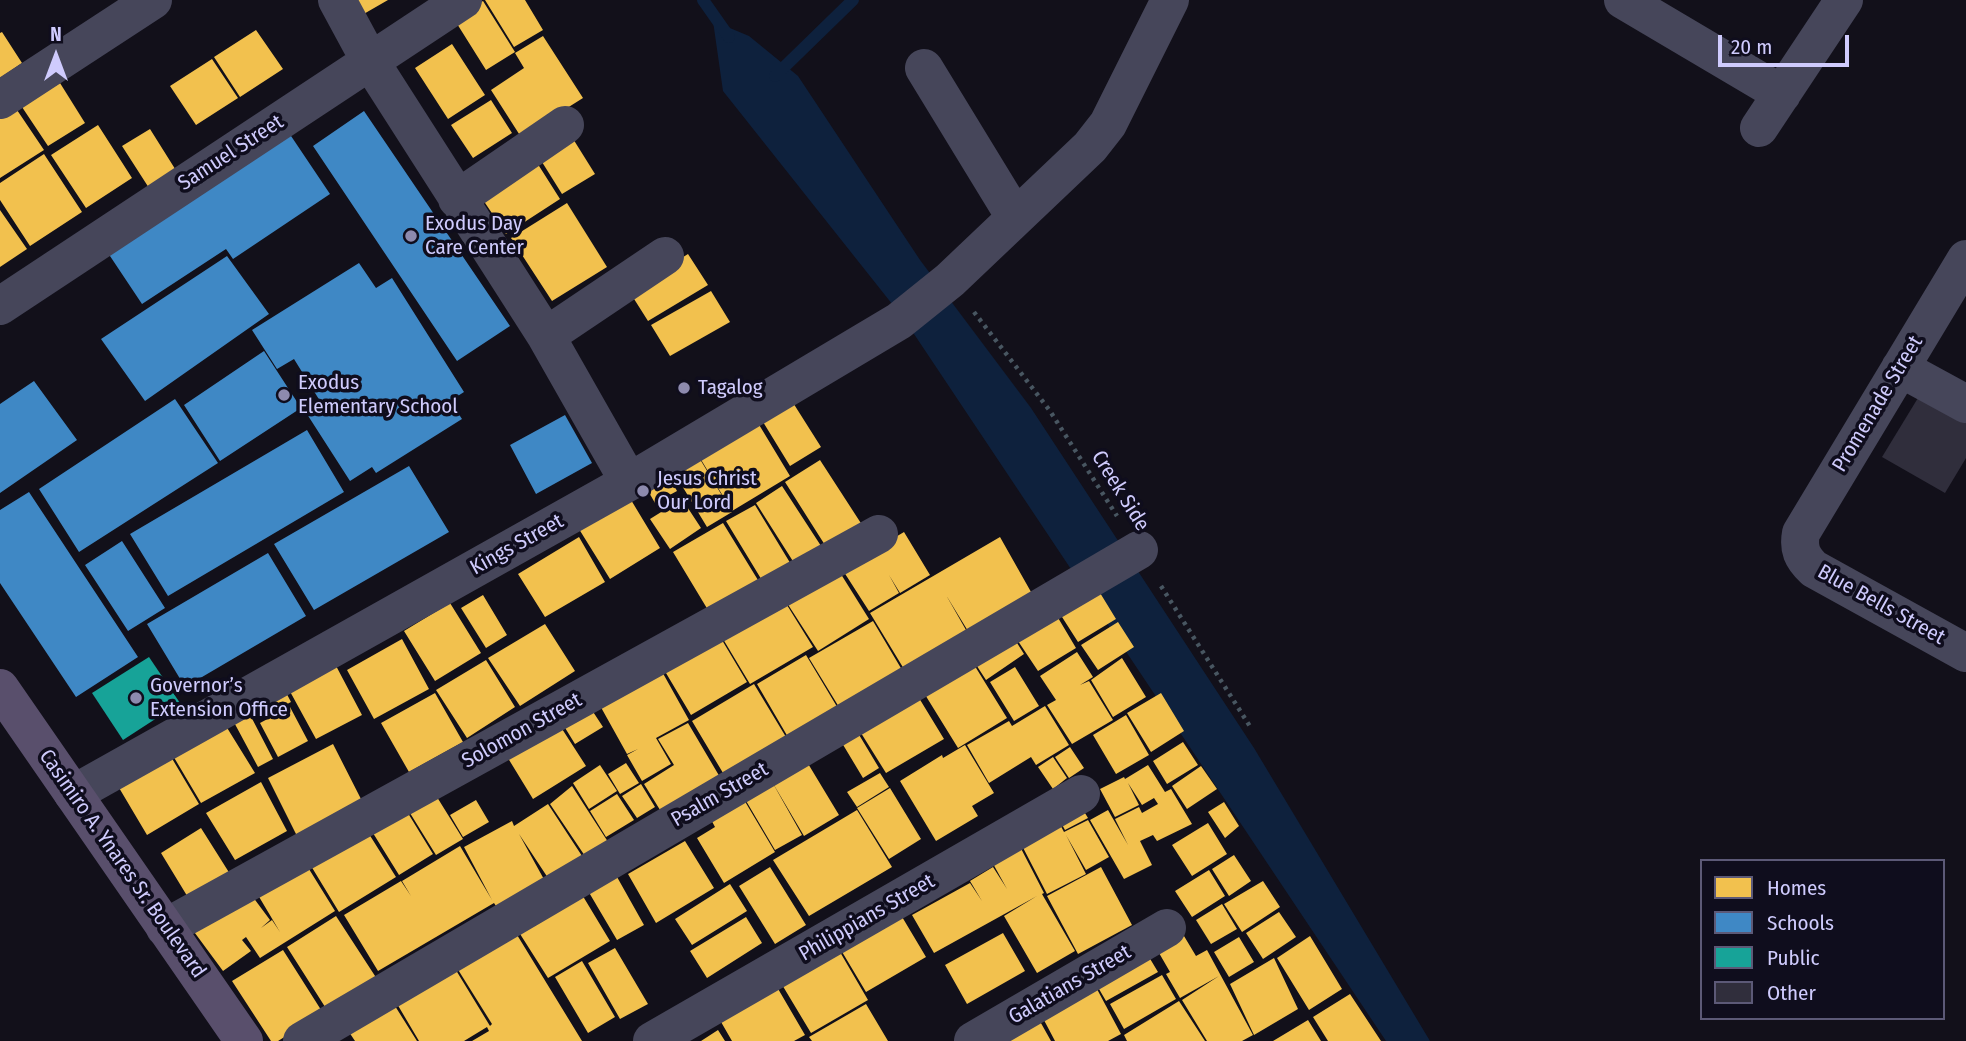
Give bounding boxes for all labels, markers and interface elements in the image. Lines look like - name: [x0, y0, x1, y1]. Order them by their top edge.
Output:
- north arrow: [21, 21, 91, 91]
- scale bar: [1721, 21, 1852, 65]
- text: N: [50, 23, 62, 46]
- text: 20 m: [1731, 34, 1772, 60]
- street label: Samuel Street: [174, 110, 288, 196]
- place label: Exodus Day Care Center: [425, 211, 524, 261]
- marker: Exodus Day Care Center: [403, 228, 419, 244]
- street label: Promenade Street: [1827, 331, 1929, 477]
- place label: Exodus Elementary School: [298, 370, 458, 420]
- place label: Tagalog: [698, 375, 763, 401]
- marker: Tagalog: [676, 380, 692, 396]
- marker: Exodus Elementary School: [276, 387, 292, 403]
- street label: Creek Side: [1085, 446, 1155, 536]
- place label: Jesus Christ Our Lord: [657, 466, 757, 516]
- marker: Jesus Christ Our Lord: [635, 483, 651, 499]
- street label: Kings Street: [466, 509, 568, 581]
- street label: Blue Bells Street: [1813, 560, 1949, 650]
- place label: Governor’s Extension Office: [150, 673, 288, 723]
- street label: Solomon Street: [458, 688, 586, 774]
- marker: Governor’s Extension Office: [128, 690, 144, 706]
- street label: Casimiro A. Ynares Sr. Boulevard: [33, 745, 211, 983]
- street label: Psalm Street: [667, 757, 773, 833]
- legend: [1700, 859, 1945, 1020]
- street label: Philippians Street: [795, 869, 939, 967]
- text: Homes: [1767, 875, 1826, 901]
- text: Schools: [1767, 910, 1834, 936]
- street label: Galatians Street: [1004, 940, 1136, 1030]
- text: Public: [1767, 945, 1819, 971]
- text: Other: [1767, 980, 1816, 1006]

